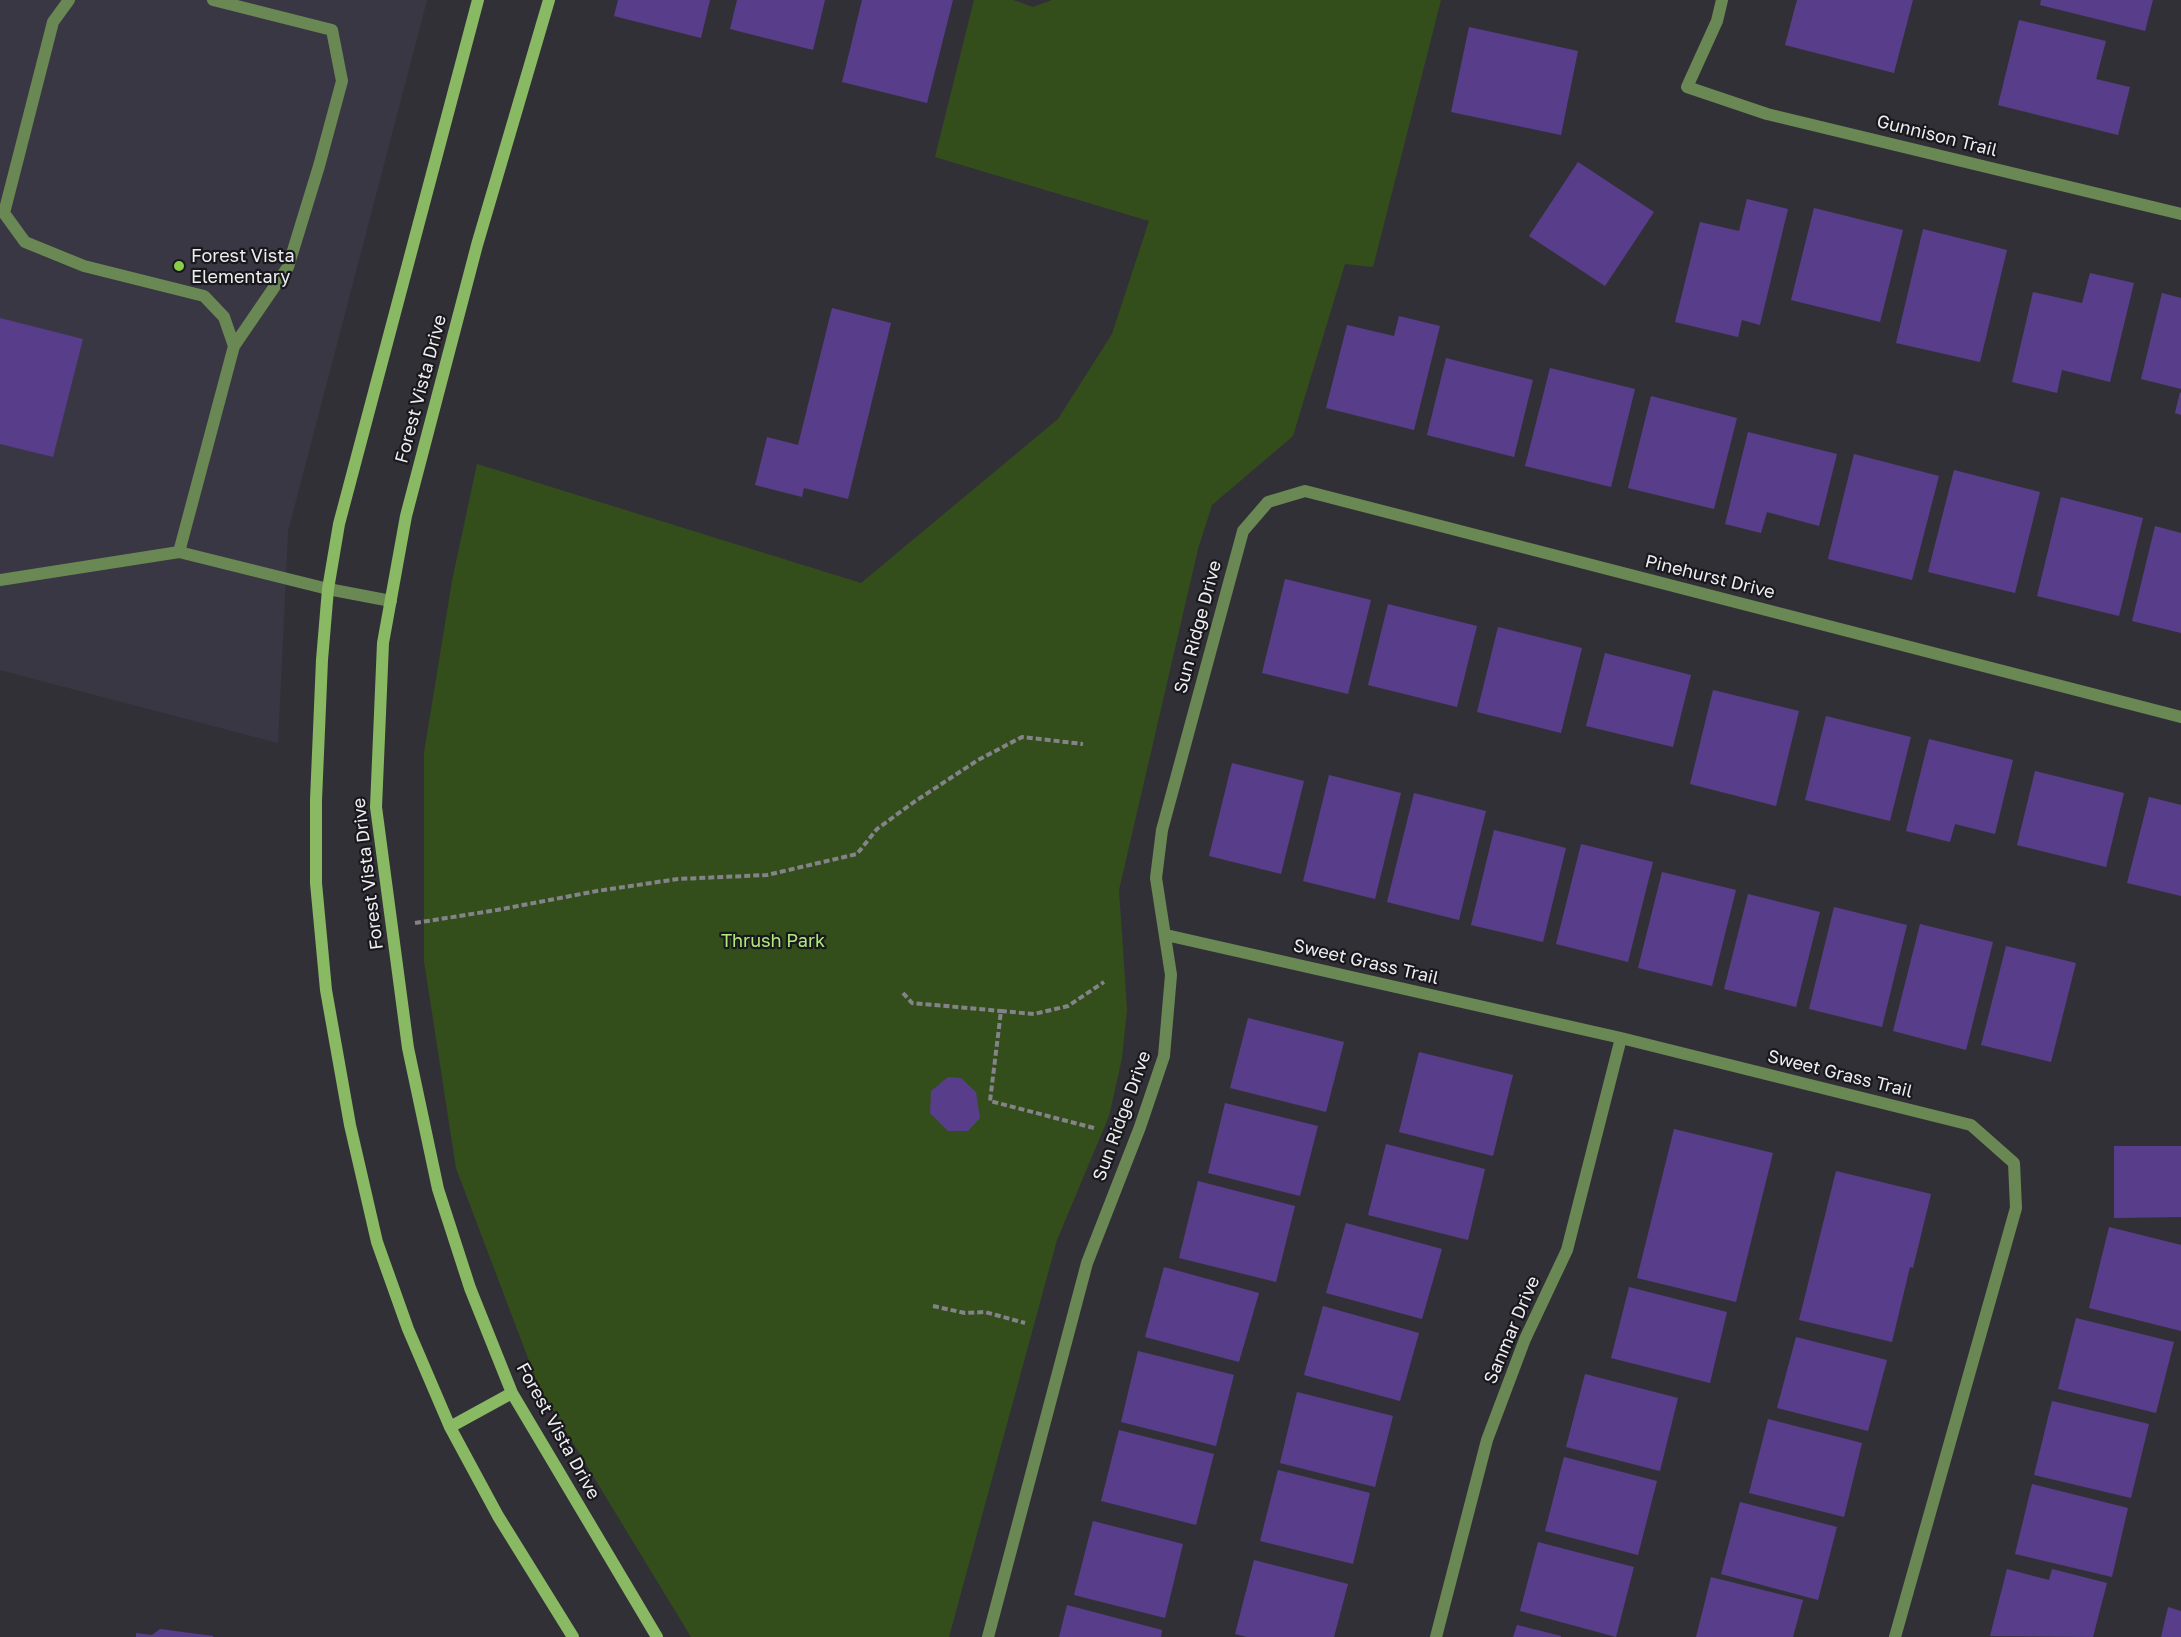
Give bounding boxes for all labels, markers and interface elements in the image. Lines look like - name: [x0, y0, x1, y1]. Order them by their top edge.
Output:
- street label: Gunnison Trail: [1874, 111, 2000, 161]
- place label: Forest Vista Elementary: [191, 245, 295, 288]
- marker: Forest Vista Elementary: [172, 259, 186, 273]
- street label: Forest Vista Drive: [391, 312, 451, 466]
- street label: Pinehurst Drive: [1643, 550, 1777, 604]
- street label: Sun Ridge Drive: [1170, 558, 1226, 696]
- street label: Forest Vista Drive: [348, 797, 388, 951]
- park label: Thrush Park: [721, 930, 825, 952]
- street label: Sweet Grass Trail: [1291, 935, 1441, 989]
- street label: Sweet Grass Trail: [1765, 1046, 1915, 1102]
- street label: Sun Ridge Drive: [1088, 1048, 1156, 1184]
- street label: Sanmar Drive: [1480, 1273, 1544, 1387]
- street label: Forest Vista Drive: [512, 1359, 604, 1503]

